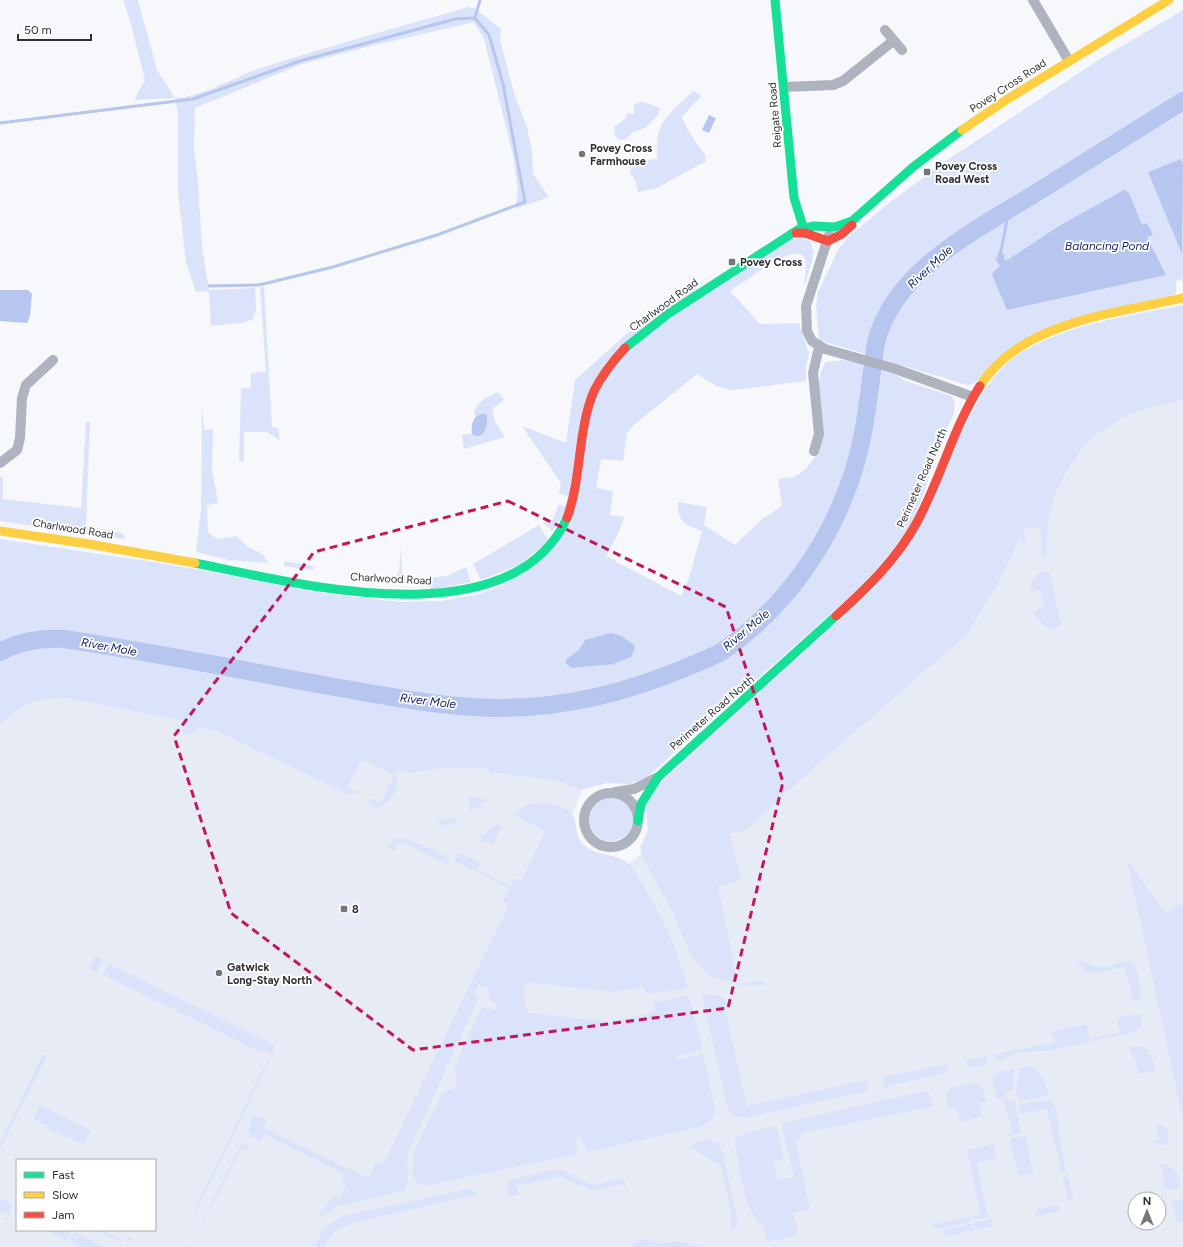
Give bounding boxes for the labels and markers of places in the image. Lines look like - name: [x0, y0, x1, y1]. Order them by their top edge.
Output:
- place label: Povey Cross Farmhouse: [590, 142, 652, 168]
- marker: Povey Cross Farmhouse: [577, 149, 587, 159]
- place label: Povey Cross Road West: [935, 160, 997, 186]
- marker: Povey Cross Road West: [922, 167, 932, 177]
- place label: Povey Cross: [740, 256, 802, 269]
- marker: Povey Cross: [727, 257, 737, 267]
- place label: 8: [352, 903, 359, 916]
- marker: 8: [339, 904, 349, 914]
- place label: Gatwick Long-Stay North: [227, 961, 312, 987]
- marker: Gatwick Long-Stay North: [214, 968, 224, 978]

